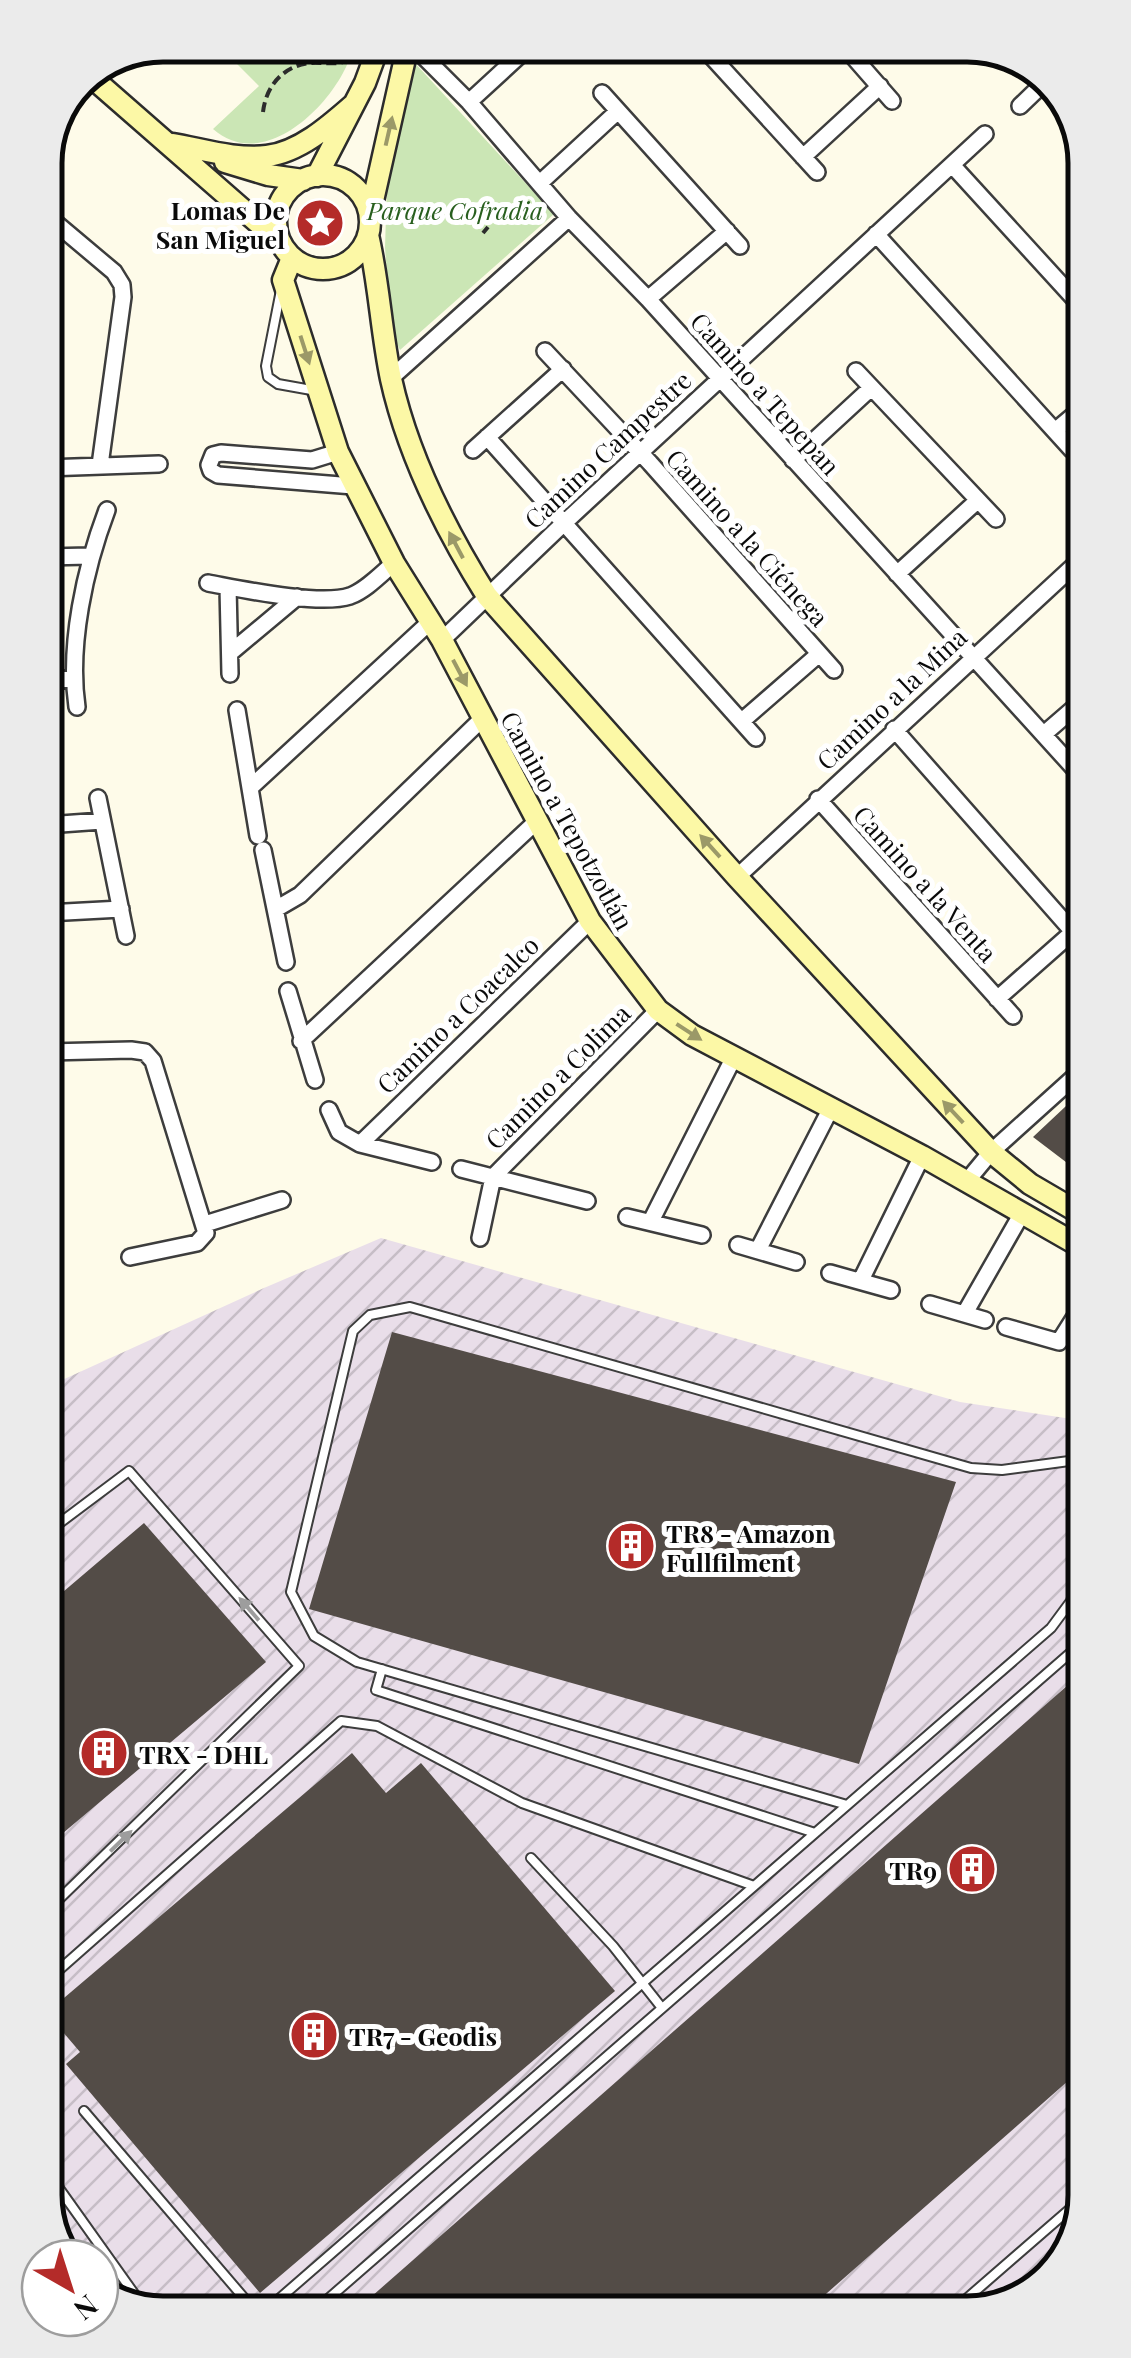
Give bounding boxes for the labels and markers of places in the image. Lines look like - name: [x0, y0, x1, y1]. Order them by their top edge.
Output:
- place label: Lomas De San Miguel: [156, 193, 285, 255]
- place icon: Lomas De San Miguel: [294, 197, 346, 249]
- place label: TR8 - Amazon Fullfilment: [666, 1516, 831, 1578]
- building icon: TR8 - Amazon Fullfilment: [605, 1520, 657, 1572]
- building icon: TRX - DHL: [78, 1727, 130, 1779]
- place label: TRX - DHL: [139, 1737, 268, 1770]
- building icon: TR9: [946, 1843, 998, 1895]
- place label: TR9: [889, 1853, 937, 1886]
- building icon: TR7 - Geodis: [288, 2009, 340, 2061]
- place label: TR7 - Geodis: [349, 2019, 497, 2052]

